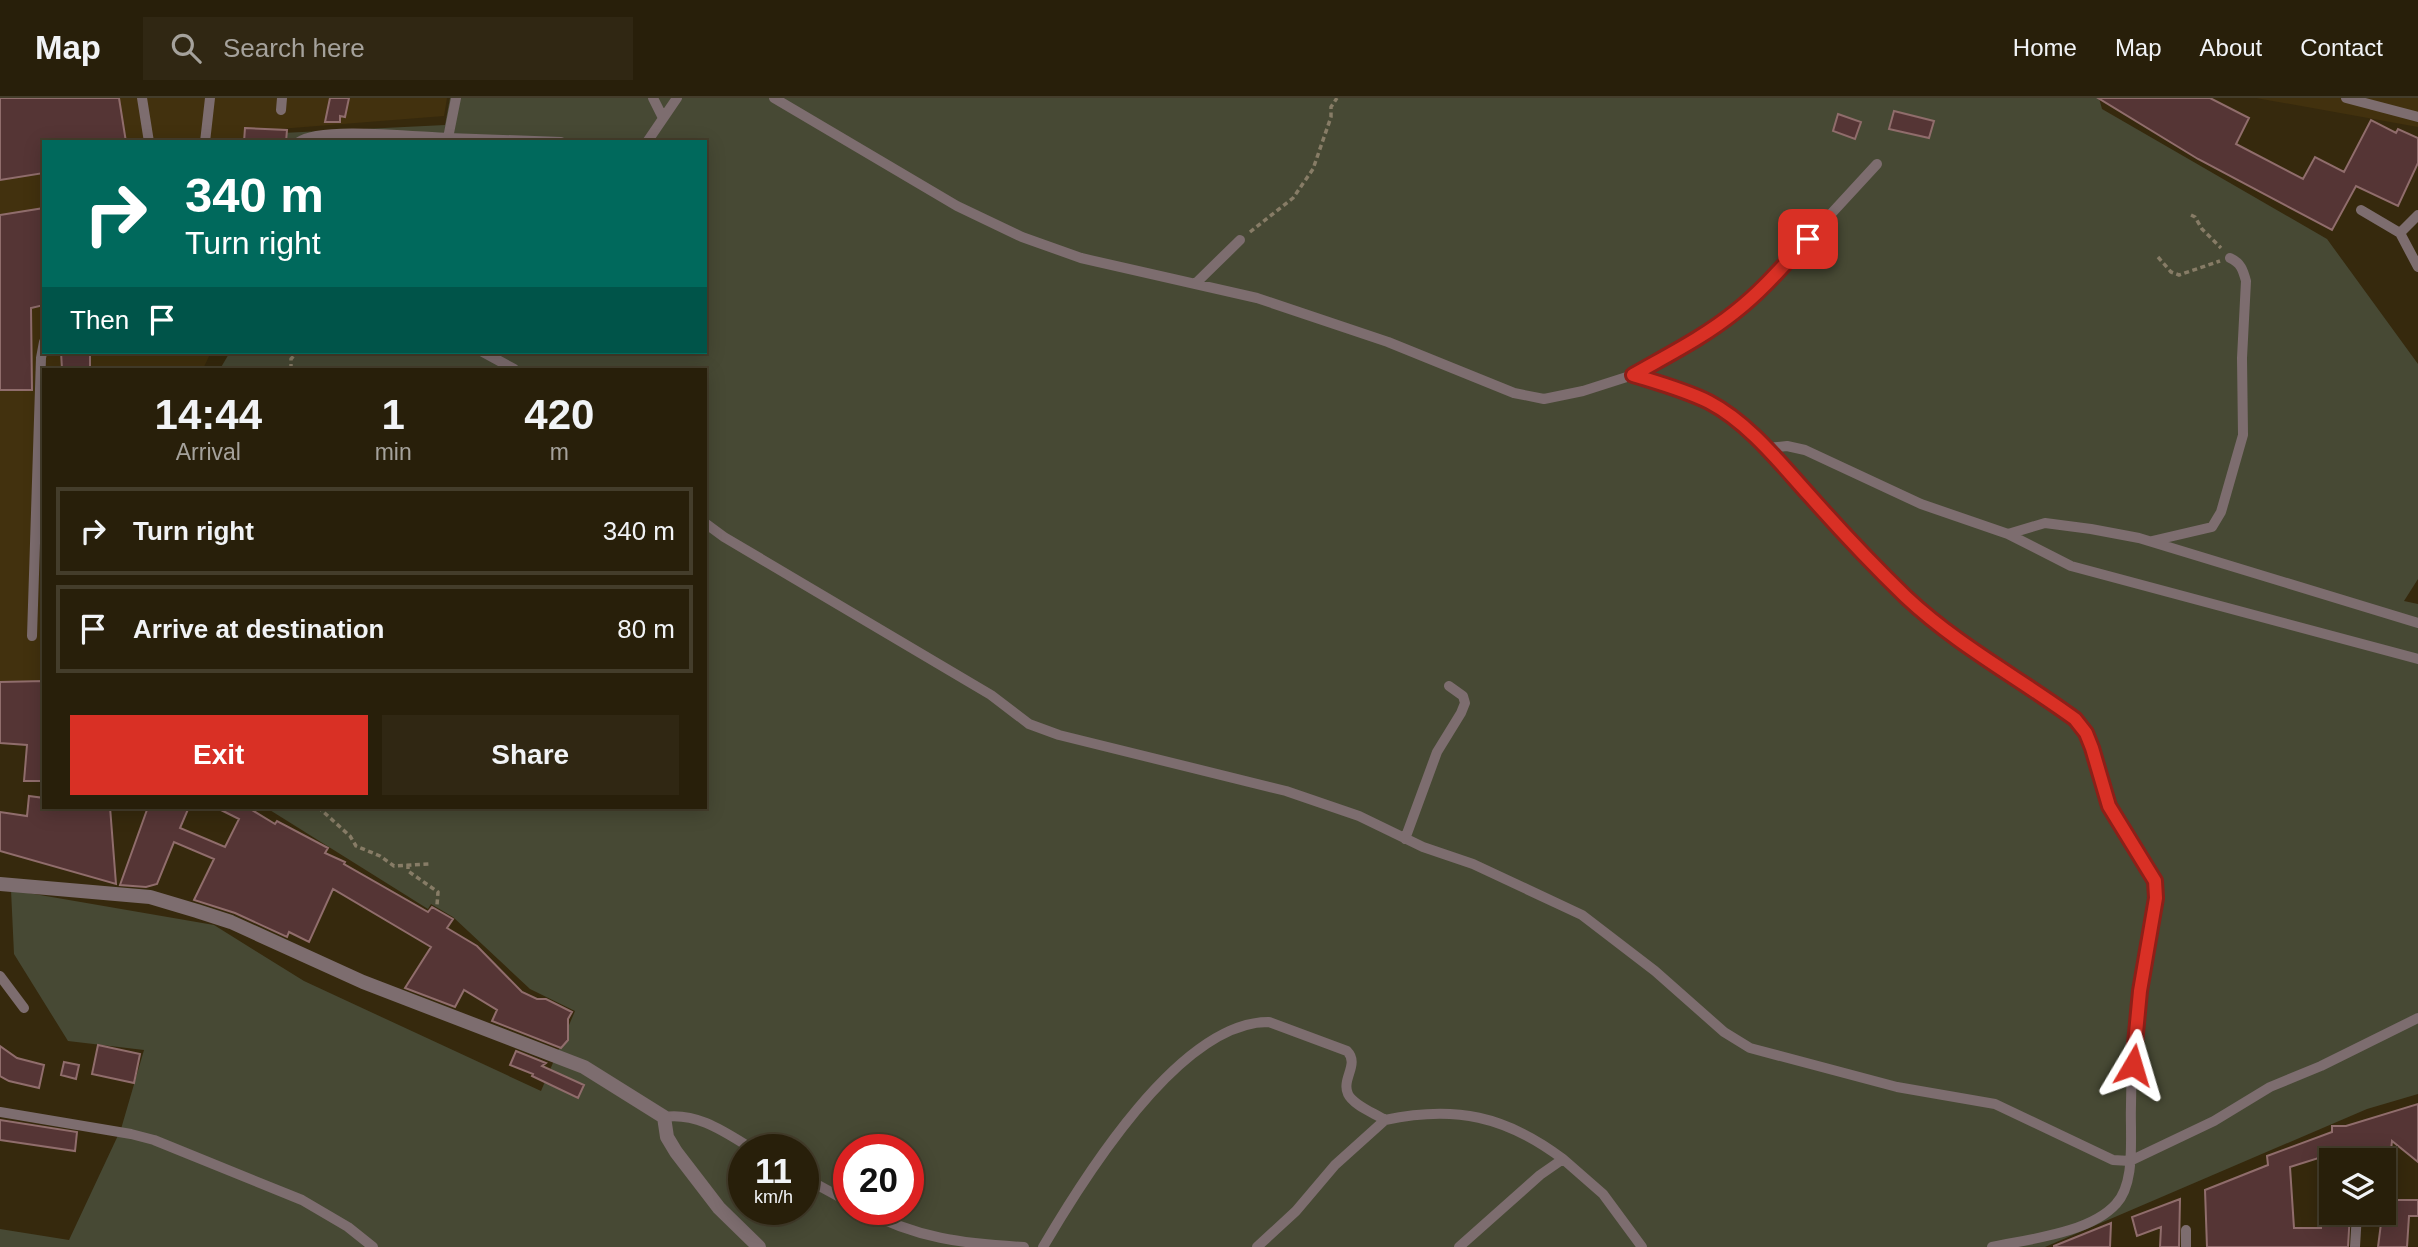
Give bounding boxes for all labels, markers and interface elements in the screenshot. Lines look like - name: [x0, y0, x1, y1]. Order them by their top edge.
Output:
- search box: [143, 17, 633, 80]
- text: Map: [35, 29, 101, 66]
- icon: search: [167, 29, 205, 67]
- text: Search here: [223, 33, 365, 63]
- text: Home: [2013, 34, 2077, 61]
- text: Map: [2115, 34, 2162, 61]
- text: About: [2200, 34, 2262, 61]
- text: Contact: [2300, 34, 2383, 61]
- icon: right: [70, 168, 161, 259]
- text: 340 m: [185, 168, 324, 222]
- pin: [1778, 209, 1838, 269]
- icon: arrive: [1789, 220, 1827, 258]
- text: Turn right: [185, 225, 321, 261]
- icon: arrive: [143, 301, 181, 339]
- text: Then: [70, 305, 129, 335]
- text: 14:44: [155, 391, 262, 438]
- text: 1: [381, 391, 405, 438]
- text: 420: [524, 391, 594, 438]
- text: Arrival: [176, 439, 241, 465]
- text: min: [375, 439, 412, 465]
- text: m: [550, 439, 569, 465]
- icon: right: [74, 512, 112, 550]
- text: Turn right: [133, 516, 254, 546]
- text: 340 m: [603, 516, 675, 546]
- icon: arrive: [74, 610, 112, 648]
- text: Arrive at destination: [133, 614, 384, 644]
- text: 80 m: [617, 614, 675, 644]
- button: Exit: [70, 715, 368, 795]
- button: Share: [382, 715, 679, 795]
- position arrow: [2096, 1028, 2170, 1102]
- speed limit sign: 20: [833, 1134, 924, 1225]
- map controls: [2319, 1148, 2396, 1225]
- button: layers: [2319, 1148, 2396, 1225]
- text: 11: [755, 1151, 792, 1190]
- text: km/h: [754, 1187, 793, 1207]

